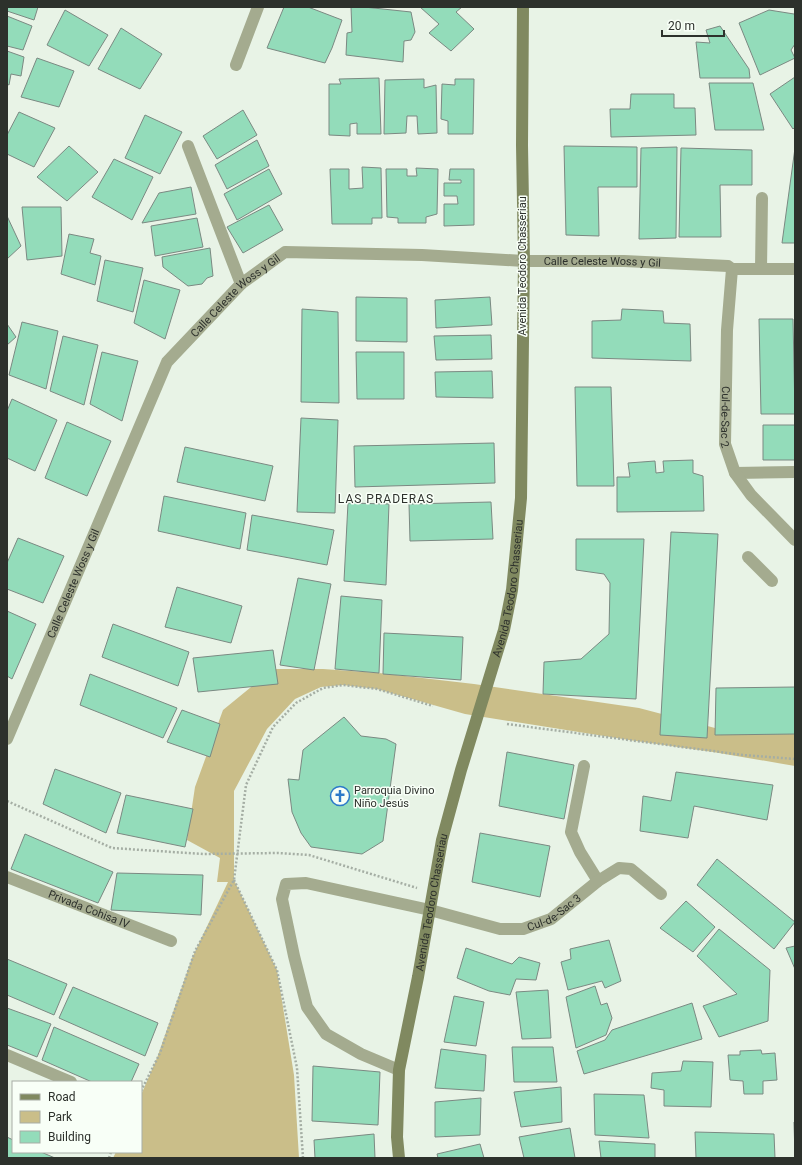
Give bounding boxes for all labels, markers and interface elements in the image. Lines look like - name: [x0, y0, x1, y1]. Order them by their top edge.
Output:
- scale bar: [662, 12, 724, 38]
- text: 20 m: [668, 19, 695, 33]
- street label: Avenida Teodoro Chasseriau: [516, 196, 529, 336]
- street label: Calle Celeste Woss y Gil: [188, 252, 283, 340]
- street label: Calle Celeste Woss y Gil: [544, 255, 661, 270]
- street label: Cul-de-Sac 2: [717, 386, 732, 450]
- district label: LAS PRADERAS: [338, 492, 434, 506]
- street label: Avenida Teodoro Chasseriau: [490, 519, 526, 659]
- street label: Calle Celeste Woss y Gil: [45, 527, 102, 640]
- place label: Parroquia Divino Niño Jesús: [354, 784, 434, 810]
- church icon: Parroquia Divino Niño Jesús: [329, 785, 351, 807]
- street label: Avenida Teodoro Chasseriau: [413, 832, 451, 972]
- street label: Privada Cohisa IV: [46, 888, 131, 931]
- street label: Cul-de-Sac 3: [526, 891, 584, 934]
- legend: [12, 1081, 142, 1153]
- text: Road: [48, 1090, 76, 1104]
- text: Park: [48, 1110, 73, 1124]
- text: Building: [48, 1130, 91, 1144]

